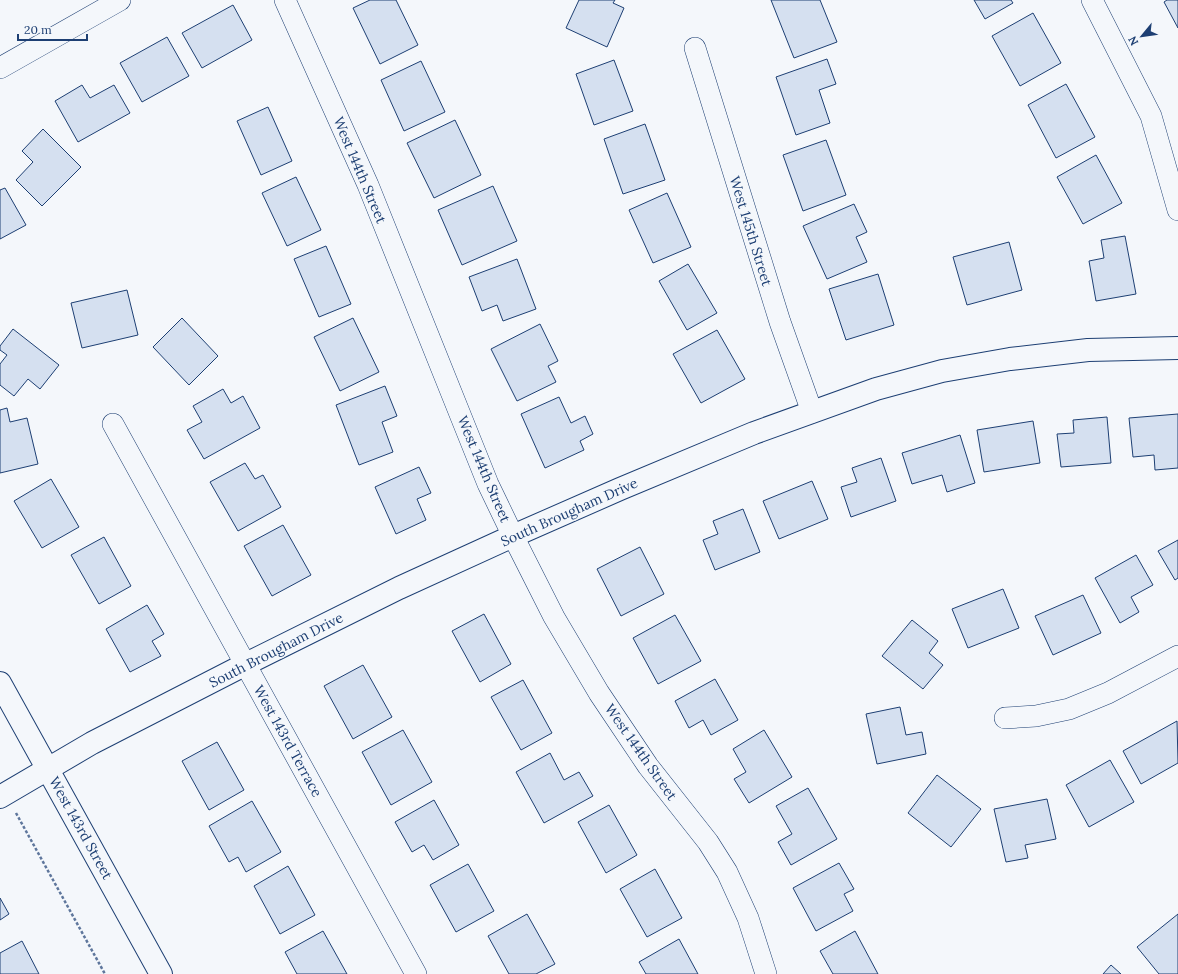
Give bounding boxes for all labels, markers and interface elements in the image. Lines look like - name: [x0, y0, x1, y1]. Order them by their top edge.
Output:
- scale bar: [18, 16, 87, 42]
- north arrow: [1122, 16, 1162, 56]
- text: 20 m: [24, 22, 52, 37]
- text: N: [1125, 33, 1141, 48]
- street label: West 144th Street: [329, 114, 391, 227]
- street label: West 145th Street: [726, 174, 776, 289]
- street label: West 144th Street: [453, 413, 515, 526]
- street label: South Brougham Drive: [498, 474, 641, 550]
- street label: South Brougham Drive: [206, 608, 346, 692]
- street label: West 143rd Terrace: [250, 682, 326, 800]
- street label: West 144th Street: [601, 700, 681, 804]
- street label: West 143rd Street: [45, 773, 117, 883]

